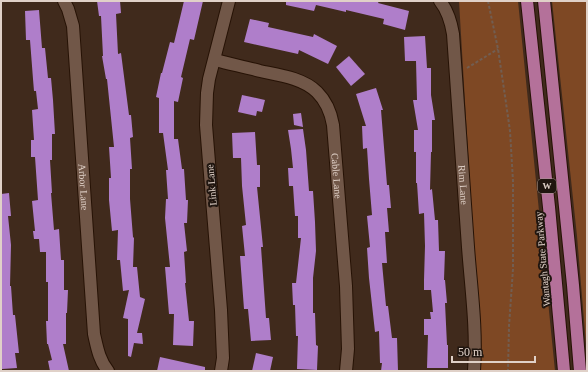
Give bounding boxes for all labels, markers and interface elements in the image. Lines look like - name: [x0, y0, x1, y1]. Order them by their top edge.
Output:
- street label: Cable Lane: [329, 152, 344, 200]
- street label: Arbor Lane: [76, 163, 91, 211]
- street label: Link Lane: [204, 163, 219, 206]
- street label: Rim Lane: [456, 165, 470, 206]
- road number: W: [538, 179, 556, 193]
- street label: Wantagh State Parkway: [533, 211, 552, 307]
- scale bar: [452, 338, 535, 364]
- text: 50 m: [458, 345, 483, 359]

